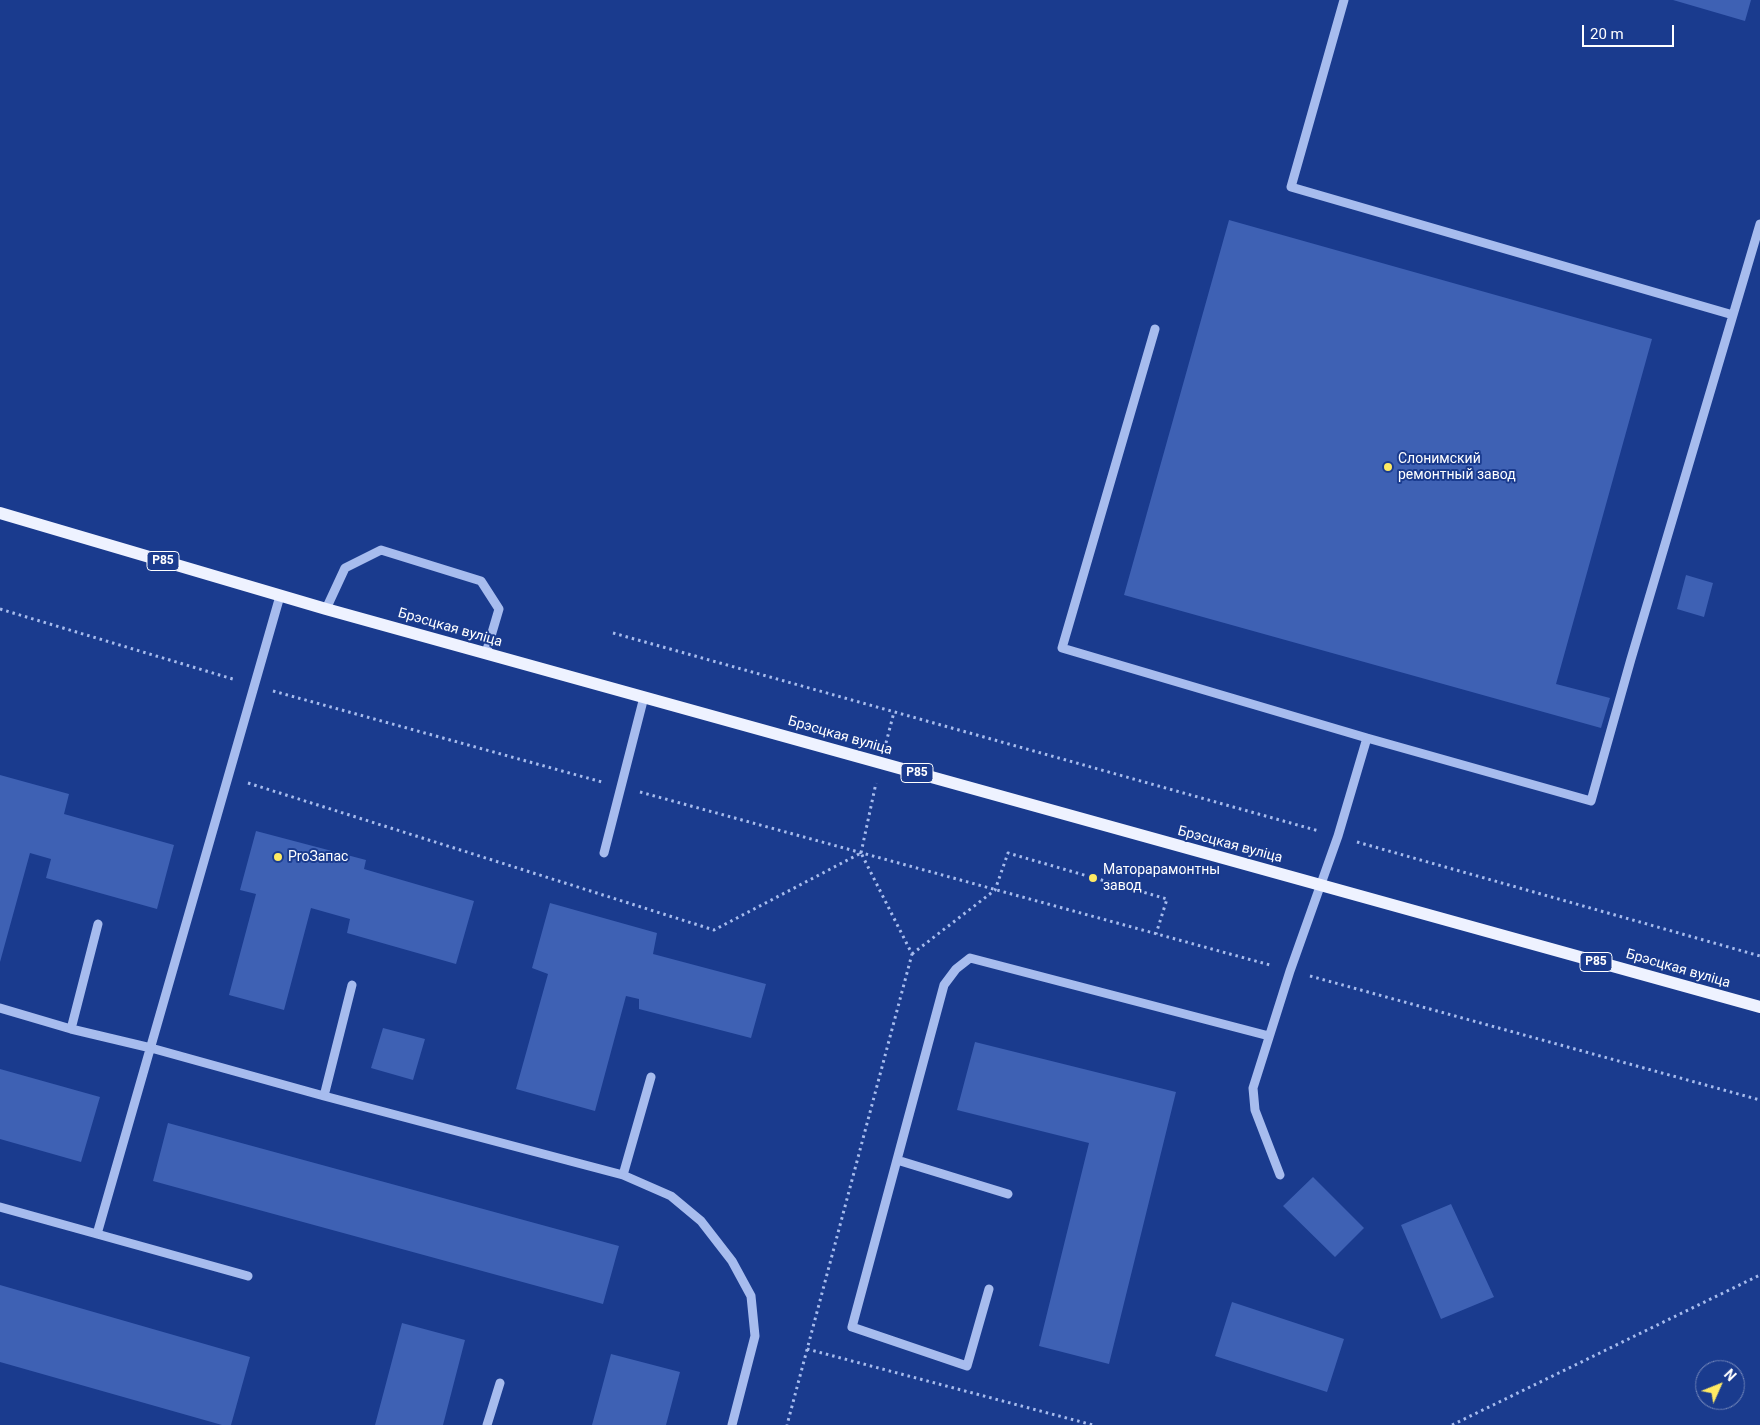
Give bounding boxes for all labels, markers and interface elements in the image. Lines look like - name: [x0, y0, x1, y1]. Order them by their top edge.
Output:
- scale bar: [1585, 15, 1678, 47]
- text: 20 m: [1590, 25, 1624, 43]
- place label: Слонимский ремонтный завод: [1398, 451, 1516, 484]
- marker: Слонимский ремонтный завод: [1382, 461, 1394, 473]
- road number: Р85: [147, 552, 179, 570]
- street label: Брэсцкая вуліца: [396, 605, 504, 651]
- street label: Брэсцкая вуліца: [786, 713, 894, 759]
- road number: Р85: [901, 764, 933, 782]
- street label: Брэсцкая вуліца: [1176, 823, 1284, 867]
- place label: ProЗапас: [288, 849, 348, 865]
- marker: ProЗапас: [272, 851, 284, 863]
- place label: Маторарамонтны завод: [1103, 862, 1220, 894]
- marker: Маторарамонтны завод: [1087, 872, 1099, 884]
- street label: Брэсцкая вуліца: [1624, 946, 1732, 992]
- road number: Р85: [1580, 952, 1612, 972]
- north arrow: [1695, 1360, 1745, 1410]
- text: N: [1721, 1366, 1739, 1384]

